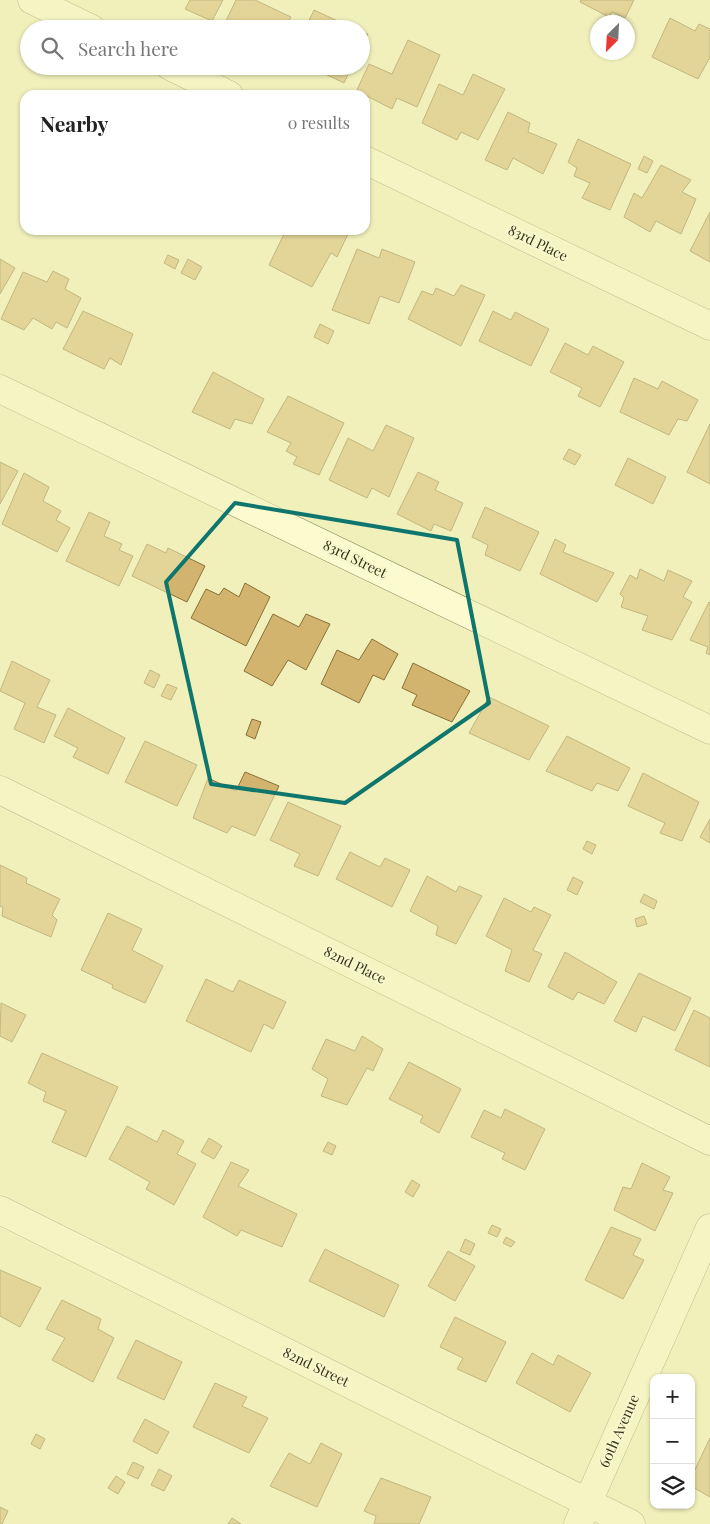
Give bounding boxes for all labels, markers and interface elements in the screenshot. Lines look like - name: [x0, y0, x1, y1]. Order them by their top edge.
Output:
- north arrow: [590, 15, 635, 60]
- search box: [20, 20, 370, 75]
- icon: search: [38, 34, 66, 62]
- text: Search here: [78, 35, 178, 61]
- text: Nearby: [40, 109, 109, 137]
- text: 0 results: [288, 112, 350, 133]
- street label: 83rd Place: [505, 220, 571, 265]
- street label: 83rd Street: [320, 535, 391, 583]
- street label: 82nd Place: [321, 941, 389, 988]
- street label: 82nd Street: [280, 1342, 353, 1391]
- map controls: [650, 1374, 695, 1509]
- button: +: [650, 1374, 695, 1419]
- street label: 60th Avenue: [594, 1391, 643, 1470]
- button: −: [650, 1419, 695, 1464]
- button: layers: [650, 1464, 695, 1509]

